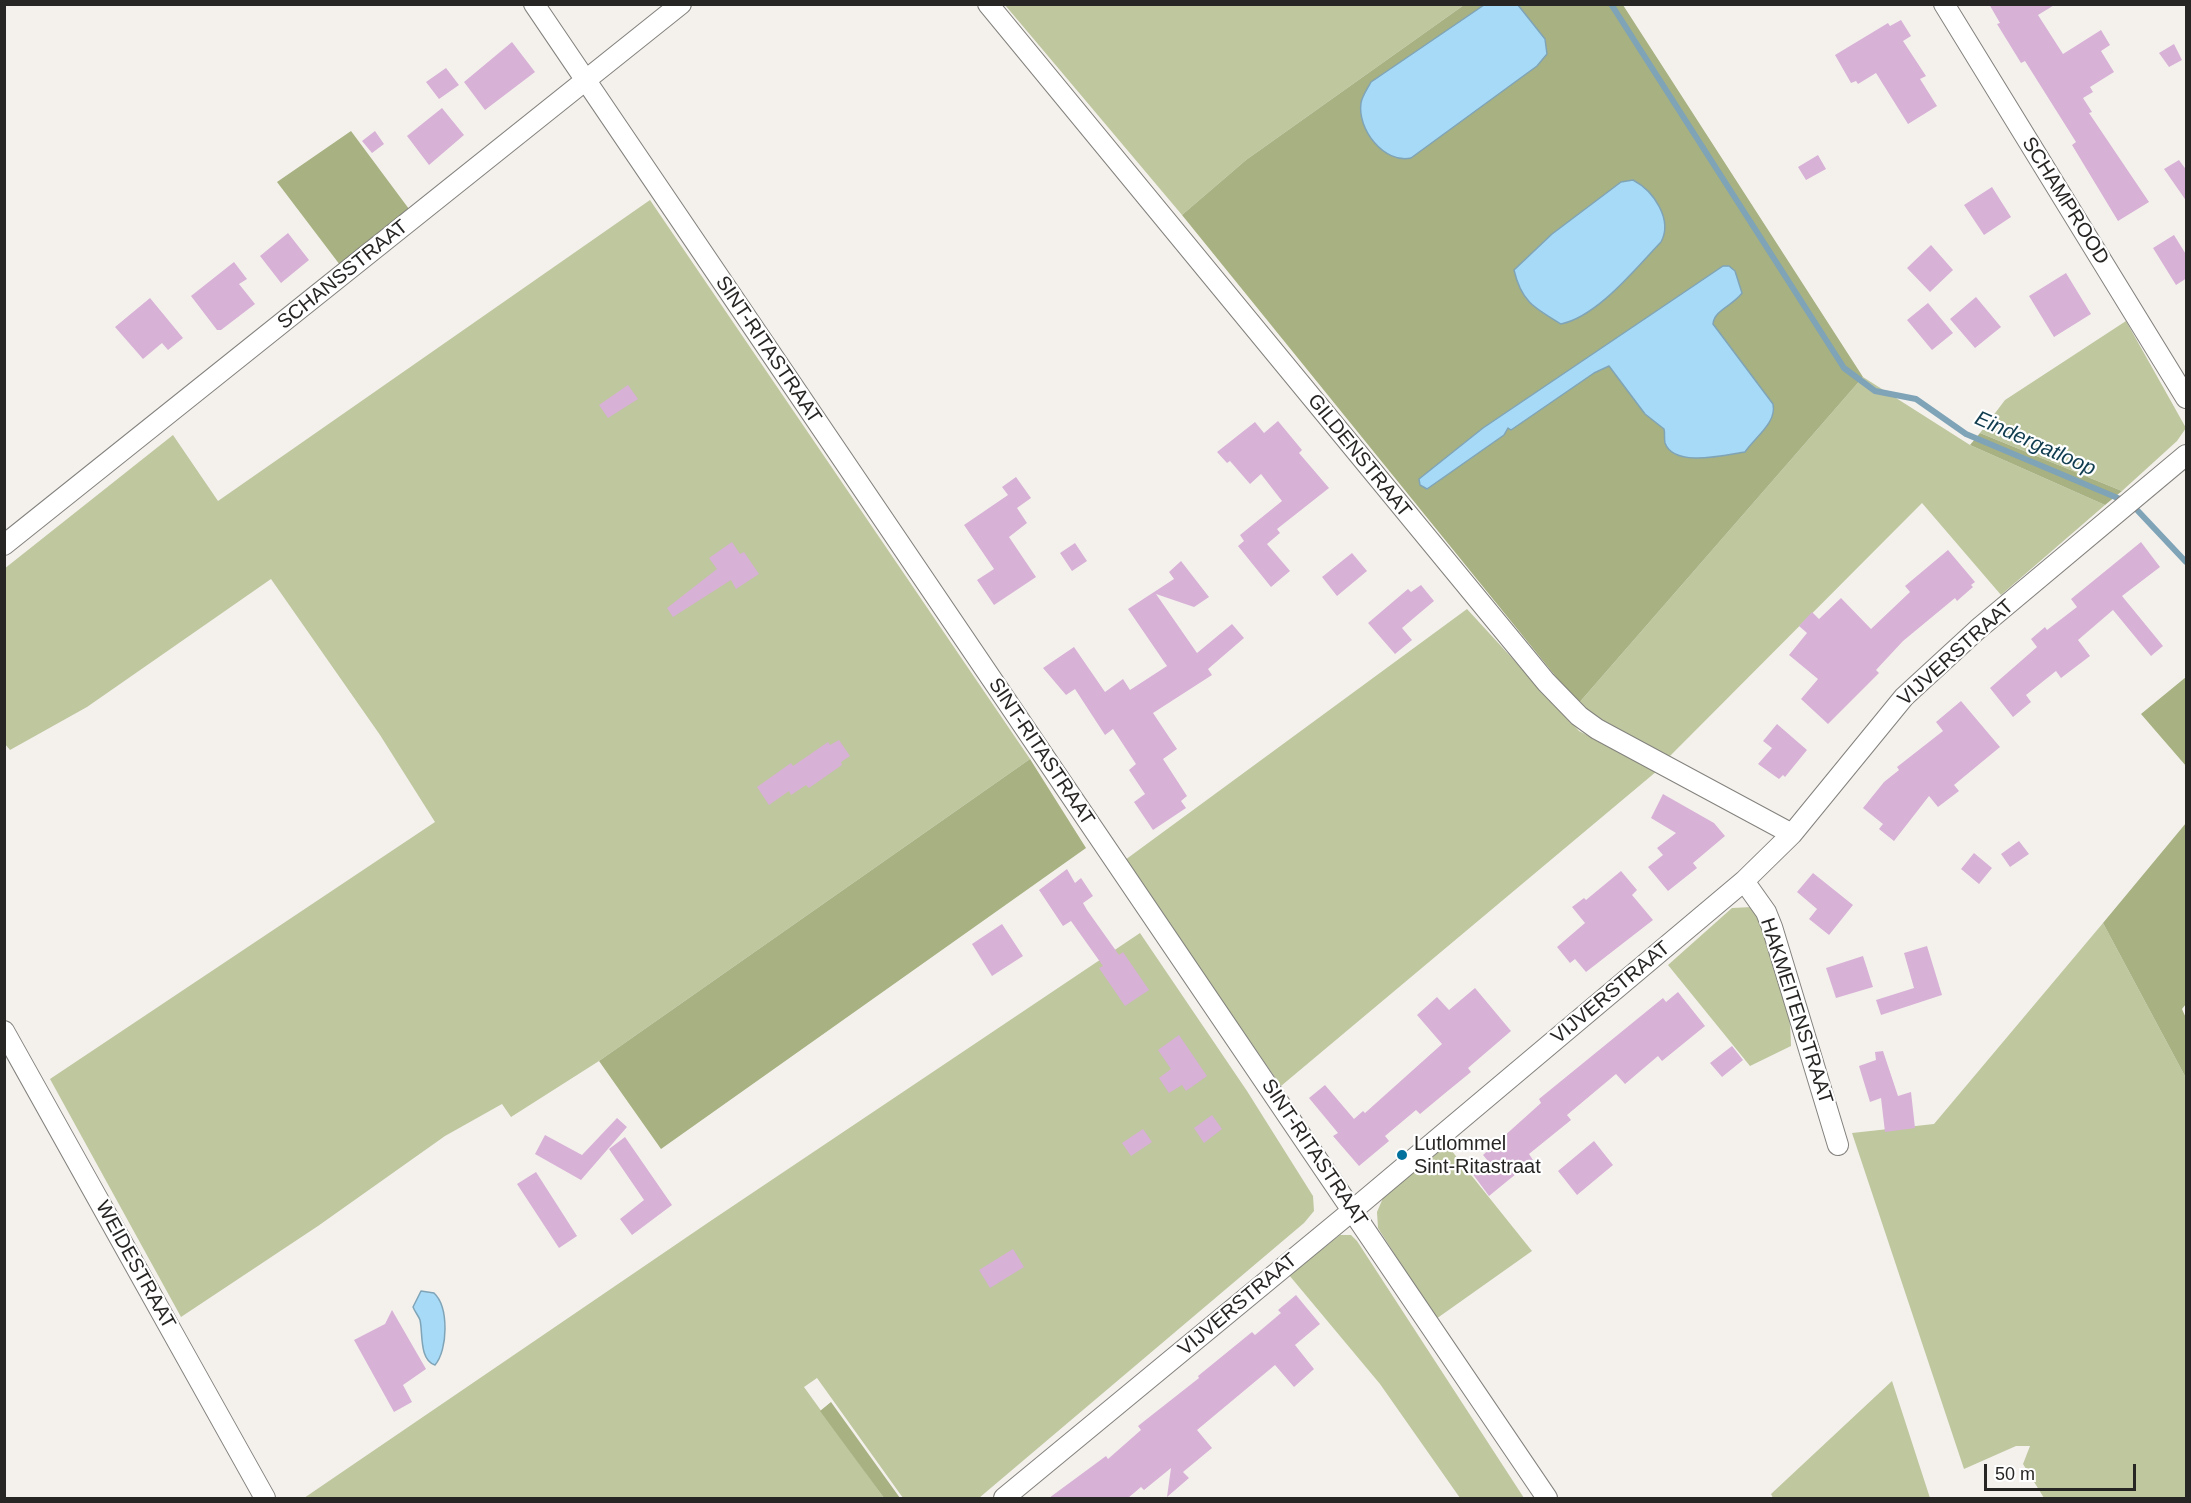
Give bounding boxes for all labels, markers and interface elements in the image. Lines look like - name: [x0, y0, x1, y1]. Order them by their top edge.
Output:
- street label: SCHAMPROOD: [2016, 133, 2114, 269]
- street label: SCHANSSTRAAT: [273, 215, 413, 335]
- street label: SINT-RITASTRAAT: [710, 272, 826, 428]
- street label: GILDENSTRAAT: [1302, 389, 1416, 523]
- water label: Eindergatloop: [1971, 406, 2099, 482]
- street label: VIJVERSTRAAT: [1893, 595, 2019, 711]
- street label: SINT-RITASTRAAT: [983, 674, 1099, 830]
- street label: HAKMEITENSTRAAT: [1755, 915, 1837, 1107]
- street label: VIJVERSTRAAT: [1547, 936, 1675, 1050]
- street label: SINT-RITASTRAAT: [1256, 1075, 1372, 1231]
- place label: Lutlommel Sint-Ritastraat: [1414, 1132, 1541, 1179]
- marker: Lutlommel Sint-Ritastraat: [1395, 1148, 1409, 1162]
- street label: WEIDESTRAAT: [90, 1197, 180, 1333]
- street label: VIJVERSTRAAT: [1174, 1248, 1302, 1362]
- scale bar: [1987, 1452, 2138, 1490]
- text: 50 m: [1995, 1464, 2035, 1484]

